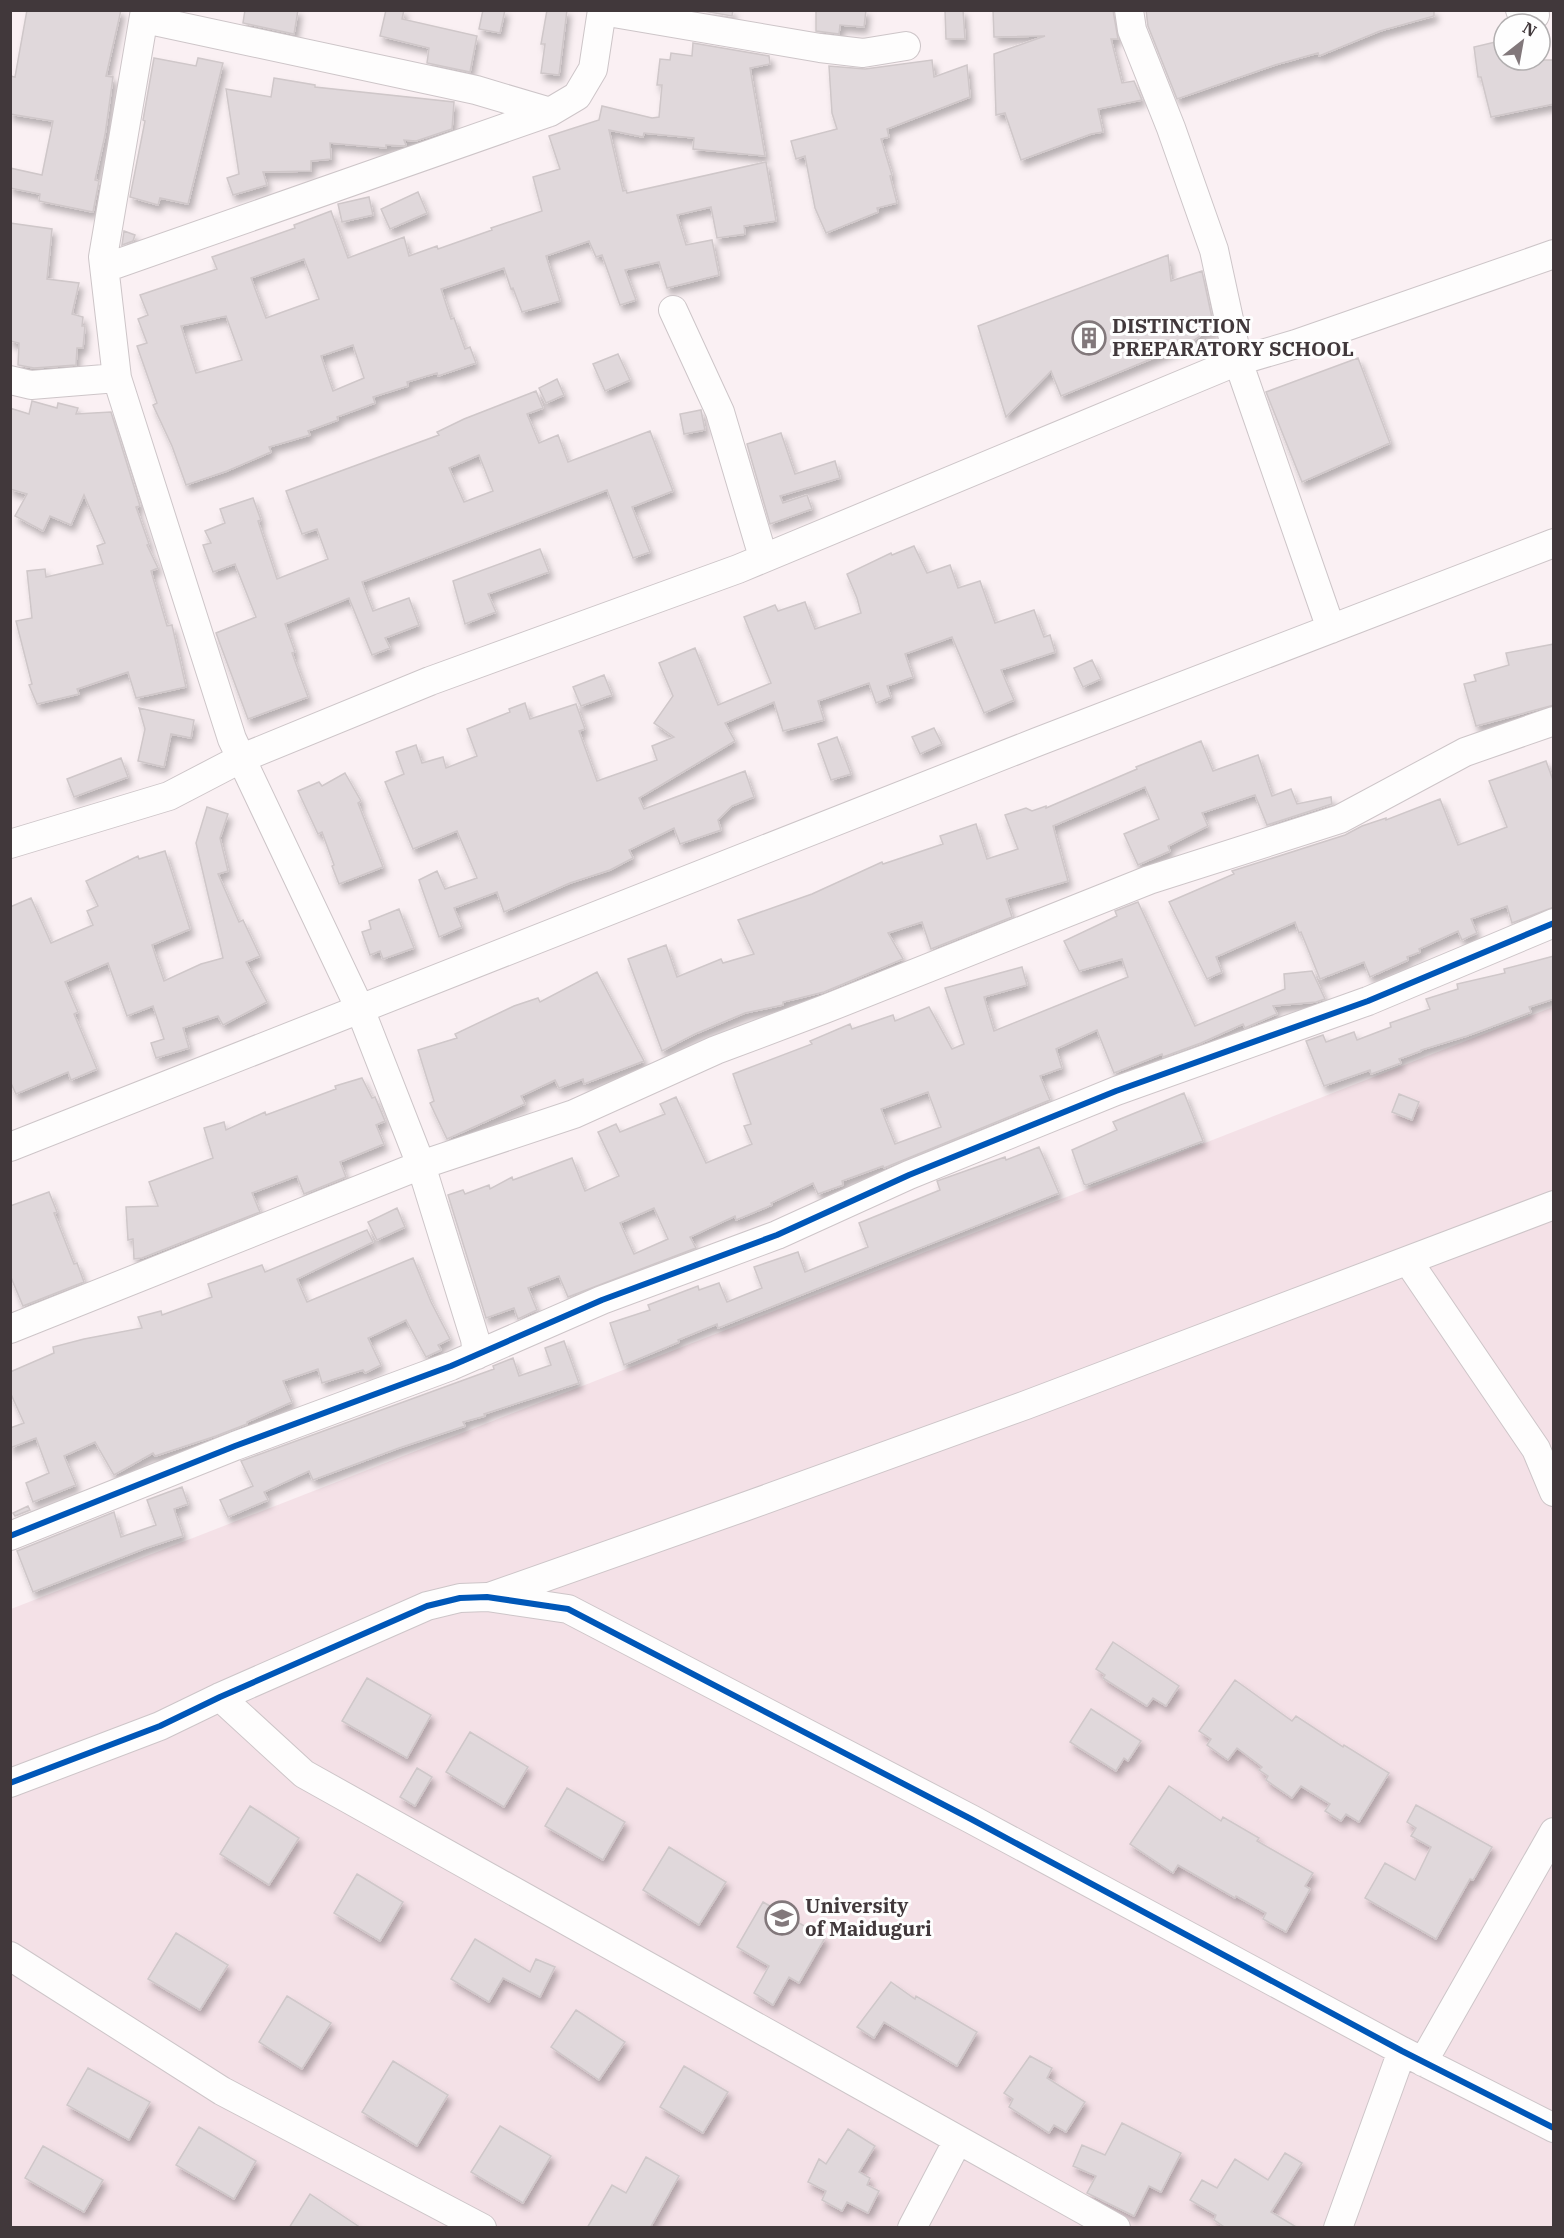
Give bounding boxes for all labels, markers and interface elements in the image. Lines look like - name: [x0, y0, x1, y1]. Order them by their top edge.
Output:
- north arrow: [1492, 12, 1552, 72]
- text: N: [1519, 17, 1540, 41]
- place label: DISTINCTION PREPARATORY SCHOOL: [1112, 312, 1354, 362]
- building icon: DISTINCTION PREPARATORY SCHOOL: [1071, 320, 1107, 356]
- place label: University of Maiduguri: [805, 1892, 932, 1942]
- school or university icon: University of Maiduguri: [764, 1900, 800, 1936]

